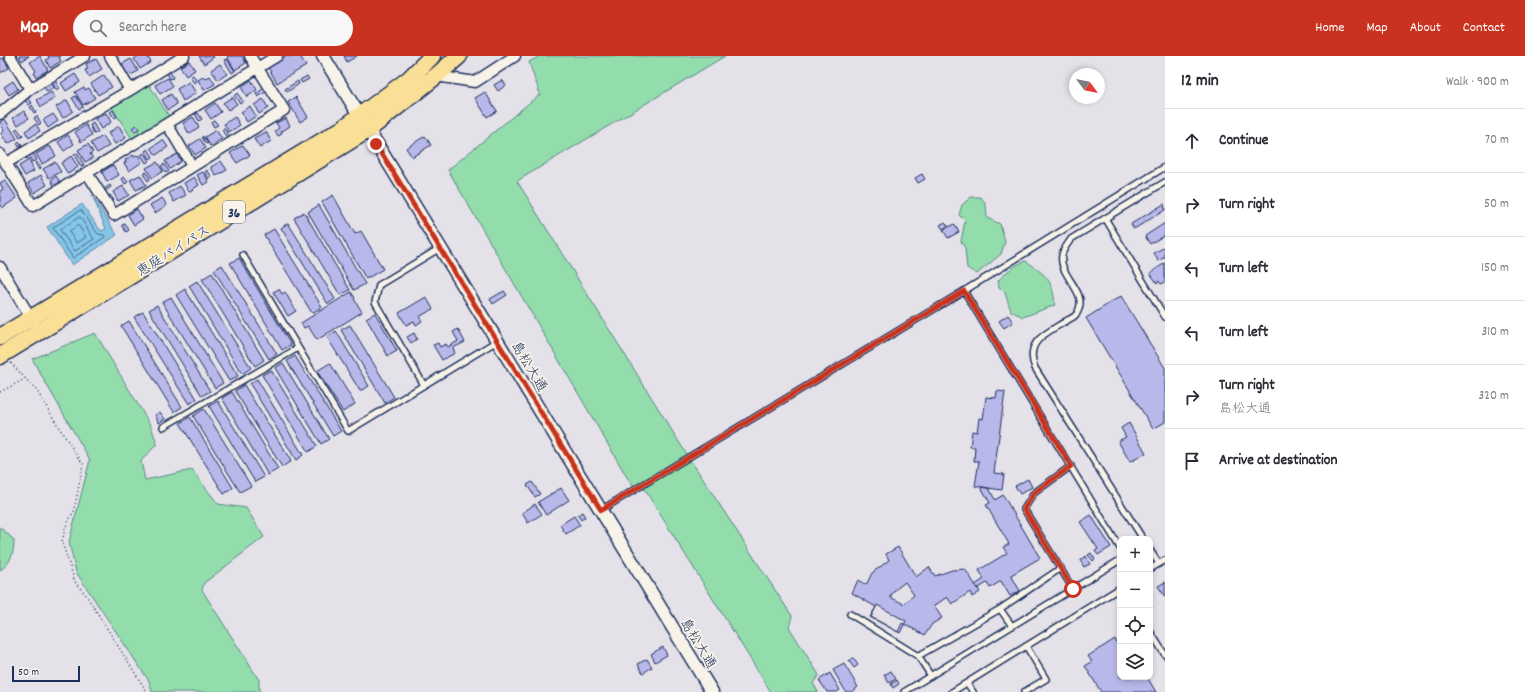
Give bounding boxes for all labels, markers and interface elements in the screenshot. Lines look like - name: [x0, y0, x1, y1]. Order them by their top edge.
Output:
- search box: [73, 10, 353, 46]
- text: Map: [20, 15, 49, 42]
- icon: search: [87, 17, 109, 39]
- text: Search here: [119, 17, 187, 39]
- text: Home: [1315, 18, 1344, 38]
- text: Map: [1366, 18, 1388, 38]
- text: About: [1410, 18, 1441, 38]
- text: Contact: [1463, 18, 1505, 38]
- north arrow: [1069, 68, 1105, 104]
- text: 12 min: [1181, 70, 1219, 94]
- text: Walk · 900 m: [1446, 73, 1509, 92]
- icon: ahead: [1181, 130, 1203, 152]
- text: Continue: [1219, 130, 1268, 152]
- text: 70 m: [1485, 131, 1509, 150]
- route end: [367, 135, 385, 153]
- icon: right: [1181, 194, 1203, 216]
- text: Turn right: [1219, 194, 1275, 216]
- text: 50 m: [1484, 195, 1509, 214]
- road number: 36: [223, 201, 245, 223]
- street label: 恵庭バイパス: [133, 221, 215, 282]
- icon: left: [1181, 258, 1203, 280]
- text: Turn left: [1219, 258, 1268, 280]
- text: 150 m: [1481, 259, 1509, 278]
- icon: left: [1181, 322, 1203, 344]
- text: Turn left: [1219, 322, 1268, 344]
- text: 310 m: [1481, 323, 1509, 342]
- street label: 島松大通: [505, 338, 551, 396]
- text: Turn right: [1219, 375, 1275, 397]
- icon: right: [1181, 386, 1203, 408]
- text: 320 m: [1479, 387, 1509, 406]
- text: 島松大通: [1219, 400, 1271, 419]
- icon: arrive: [1181, 450, 1203, 472]
- text: Arrive at destination: [1219, 450, 1337, 472]
- map controls: [1117, 536, 1153, 680]
- button: +: [1117, 536, 1153, 572]
- button: −: [1117, 572, 1153, 608]
- route start: [1064, 580, 1082, 598]
- button: locate: [1117, 608, 1153, 644]
- street label: 島松大通: [674, 615, 720, 673]
- button: layers: [1117, 644, 1153, 680]
- scale bar: [12, 664, 80, 683]
- text: 50 m: [18, 665, 39, 681]

